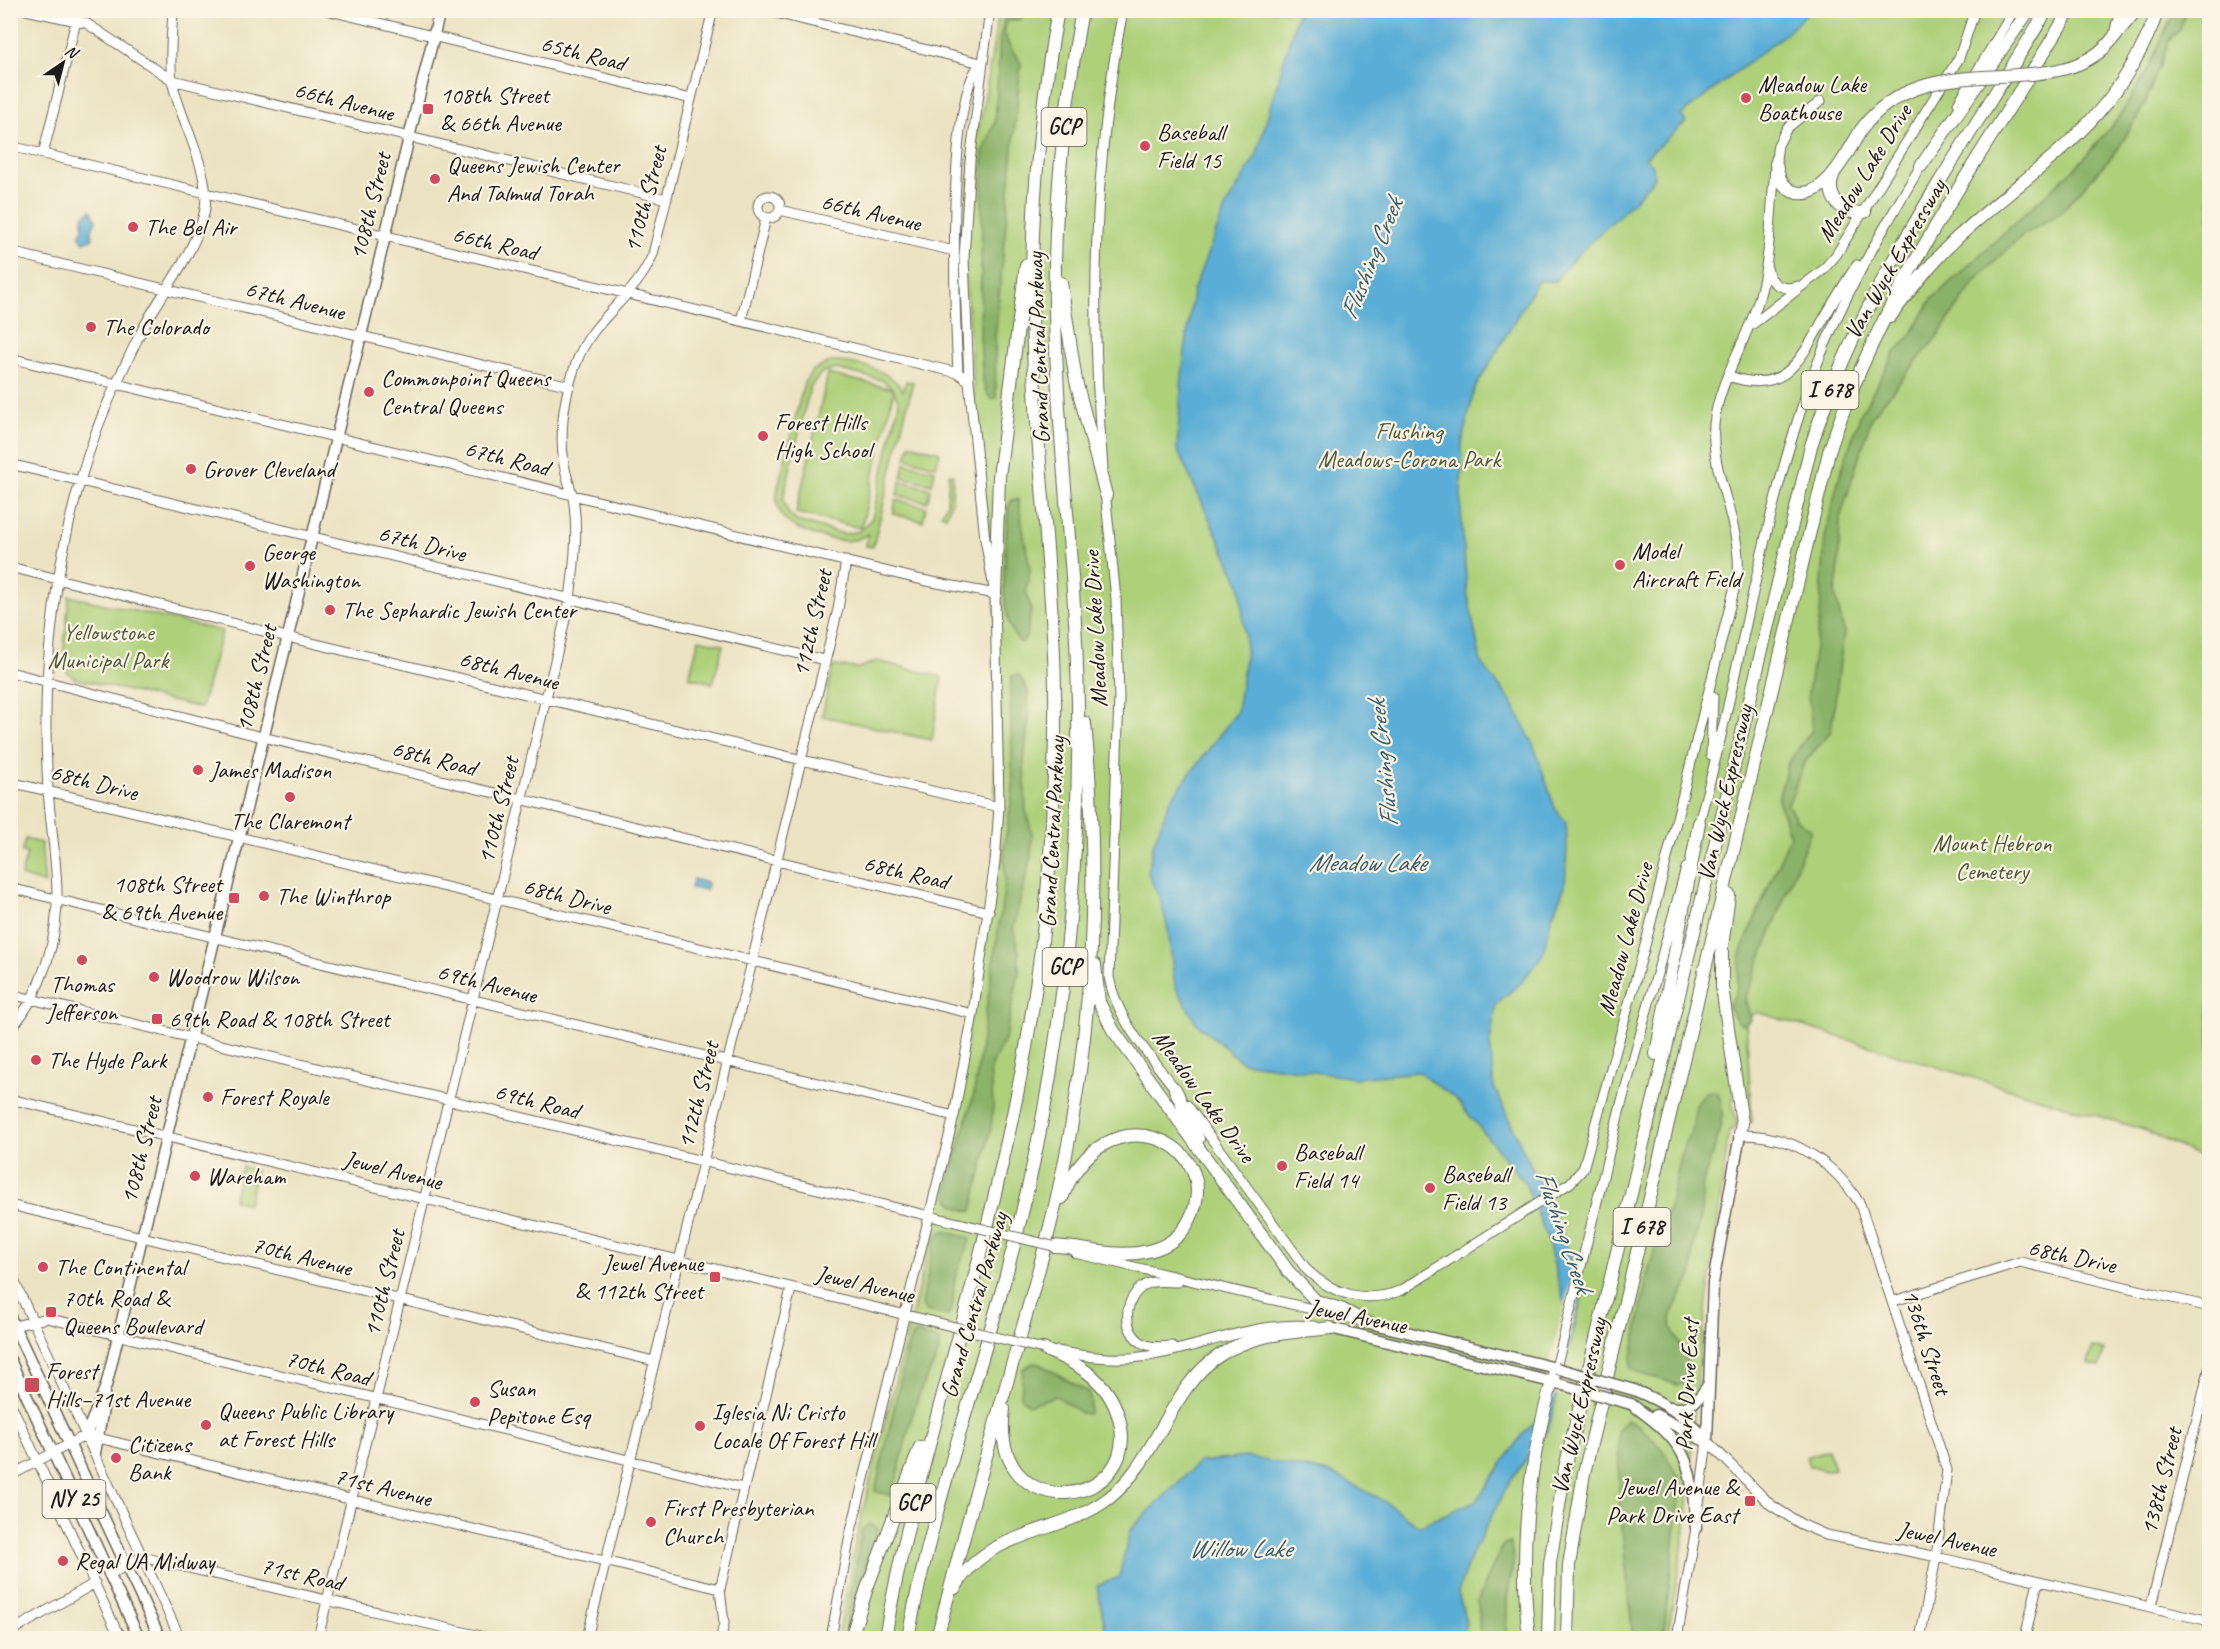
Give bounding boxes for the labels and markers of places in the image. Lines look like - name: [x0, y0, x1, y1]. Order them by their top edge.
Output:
- place label: Meadow Lake Boathouse: [1758, 69, 1868, 127]
- place label: 108th Street & 66th Avenue: [440, 80, 563, 138]
- marker: Meadow Lake Boathouse: [1739, 91, 1753, 105]
- marker: 108th Street & 66th Avenue: [421, 102, 435, 116]
- place label: Baseball Field 15: [1157, 117, 1228, 175]
- marker: Baseball Field 15: [1138, 139, 1152, 153]
- place label: Queens Jewish Center And Talmud Torah: [447, 150, 622, 208]
- marker: Queens Jewish Center And Talmud Torah: [428, 172, 442, 186]
- place label: The Bel Air: [145, 212, 239, 242]
- marker: The Bel Air: [126, 220, 140, 234]
- place label: The Colorado: [103, 312, 211, 342]
- marker: The Colorado: [84, 320, 98, 334]
- place label: Commonpoint Queens Central Queens: [381, 363, 552, 421]
- marker: Commonpoint Queens Central Queens: [362, 385, 376, 399]
- place label: Forest Hills High School: [775, 407, 875, 465]
- marker: Forest Hills High School: [756, 429, 770, 443]
- place label: Grover Cleveland: [203, 454, 339, 484]
- marker: Grover Cleveland: [184, 462, 198, 476]
- place label: Model Aircraft Field: [1632, 536, 1744, 594]
- place label: George Washington: [262, 537, 361, 595]
- marker: Model Aircraft Field: [1613, 558, 1627, 572]
- marker: George Washington: [243, 559, 257, 573]
- place label: The Sephardic Jewish Center: [342, 595, 578, 625]
- marker: The Sephardic Jewish Center: [323, 603, 337, 617]
- place label: James Madison: [209, 755, 332, 785]
- marker: James Madison: [191, 763, 205, 777]
- marker: The Claremont: [283, 790, 297, 804]
- place label: The Claremont: [230, 806, 353, 836]
- place label: 108th Street & 69th Avenue: [101, 869, 224, 927]
- place label: The Winthrop: [276, 881, 392, 911]
- marker: The Winthrop: [257, 889, 271, 903]
- marker: 108th Street & 69th Avenue: [227, 891, 241, 905]
- marker: Thomas Jefferson: [75, 953, 89, 967]
- place label: Woodrow Wilson: [166, 962, 300, 992]
- place label: Thomas Jefferson: [46, 969, 119, 1027]
- marker: Woodrow Wilson: [147, 970, 161, 984]
- place label: 69th Road & 108th Street: [169, 1004, 391, 1034]
- marker: 69th Road & 108th Street: [150, 1012, 164, 1026]
- place label: The Hyde Park: [48, 1045, 169, 1075]
- marker: The Hyde Park: [29, 1053, 43, 1067]
- place label: Forest Royale: [220, 1082, 331, 1112]
- marker: Forest Royale: [201, 1090, 215, 1104]
- place label: Baseball Field 14: [1294, 1137, 1365, 1195]
- marker: Baseball Field 14: [1275, 1159, 1289, 1173]
- place label: Baseball Field 13: [1442, 1159, 1513, 1217]
- place label: Wareham: [207, 1161, 286, 1191]
- marker: Wareham: [188, 1169, 202, 1183]
- marker: Baseball Field 13: [1423, 1181, 1437, 1195]
- place label: Jewel Avenue & 112th Street: [575, 1248, 705, 1306]
- place label: The Continental: [55, 1252, 189, 1282]
- marker: The Continental: [36, 1260, 50, 1274]
- marker: Jewel Avenue & 112th Street: [708, 1270, 722, 1284]
- place label: 70th Road & Queens Boulevard: [63, 1283, 206, 1341]
- marker: 70th Road & Queens Boulevard: [44, 1305, 58, 1319]
- place label: Forest Hills–71st Avenue: [46, 1356, 192, 1414]
- place label: Susan Pepitone Esq: [487, 1373, 592, 1431]
- marker: Forest Hills–71st Avenue: [23, 1376, 41, 1394]
- marker: Susan Pepitone Esq: [468, 1395, 482, 1409]
- place label: Queens Public Library at Forest Hills: [218, 1396, 395, 1454]
- place label: Iglesia Ni Cristo Locale Of Forest Hill: [712, 1397, 879, 1455]
- marker: Queens Public Library at Forest Hills: [199, 1418, 213, 1432]
- marker: Iglesia Ni Cristo Locale Of Forest Hill: [693, 1419, 707, 1433]
- place label: Citizens Bank: [128, 1429, 193, 1487]
- marker: Citizens Bank: [109, 1451, 123, 1465]
- place label: Jewel Avenue & Park Drive East: [1606, 1472, 1741, 1530]
- place label: First Presbyterian Church: [663, 1493, 815, 1551]
- marker: Jewel Avenue & Park Drive East: [1743, 1494, 1757, 1508]
- marker: First Presbyterian Church: [644, 1515, 658, 1529]
- place label: Regal UA Midway: [75, 1546, 216, 1576]
- marker: Regal UA Midway: [56, 1554, 70, 1568]

